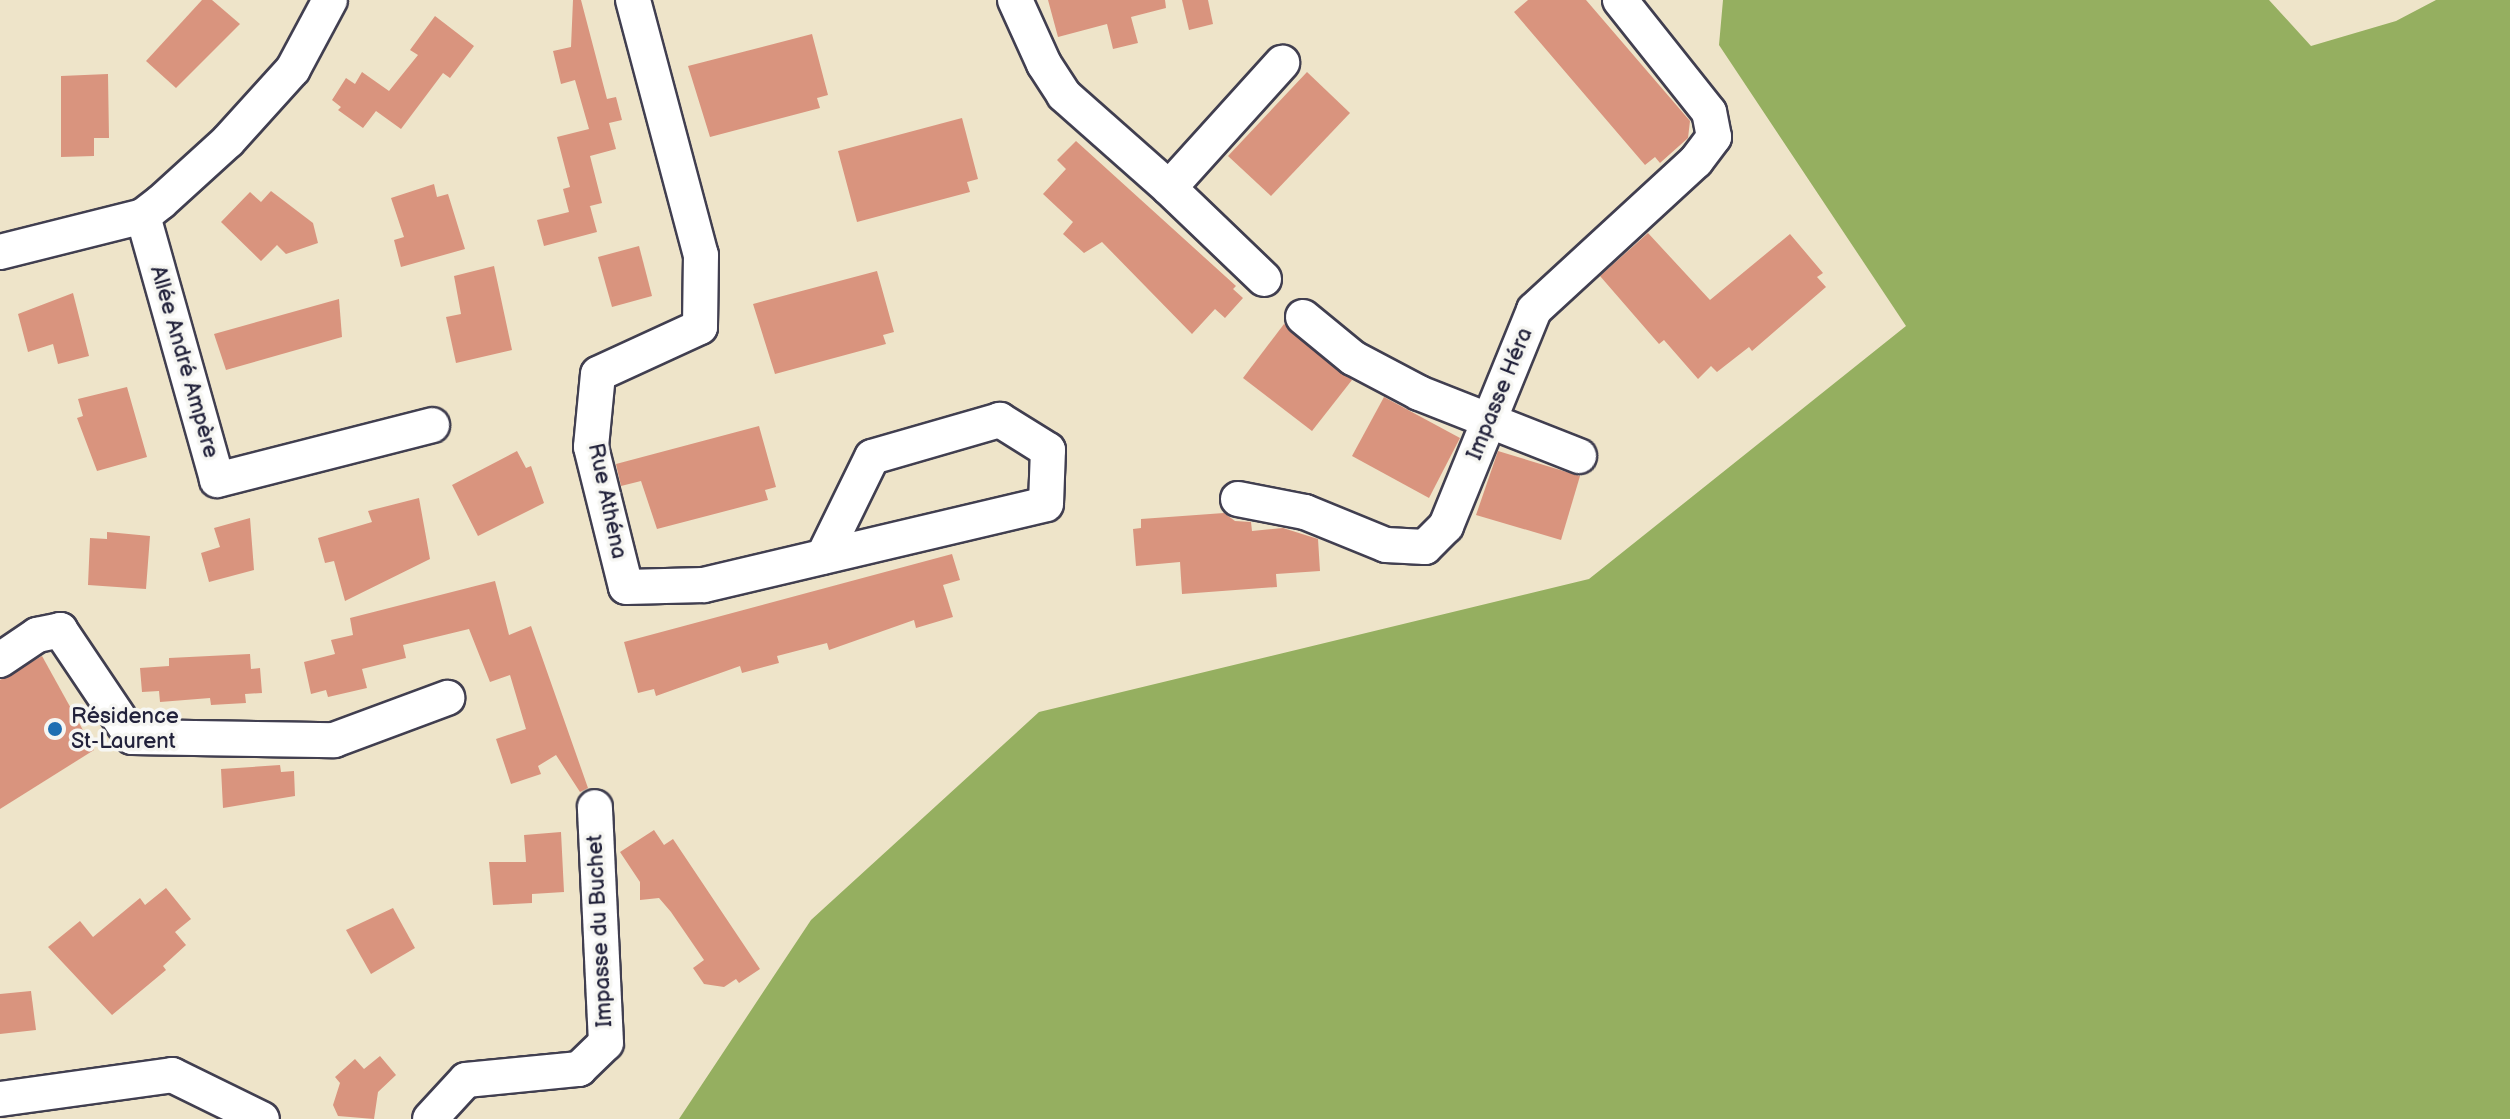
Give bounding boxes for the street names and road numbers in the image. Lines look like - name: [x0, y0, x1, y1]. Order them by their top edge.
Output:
- street label: Allée André Ampère: [144, 263, 224, 461]
- street label: Impasse Héra: [1461, 324, 1539, 464]
- street label: Rue Athéna: [582, 441, 632, 561]
- street label: Impasse du Buchet: [582, 834, 618, 1028]

